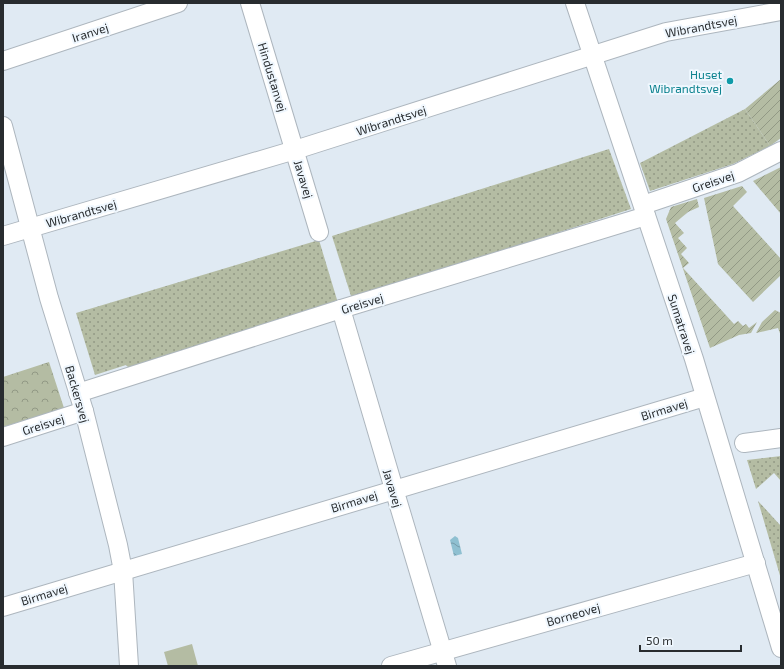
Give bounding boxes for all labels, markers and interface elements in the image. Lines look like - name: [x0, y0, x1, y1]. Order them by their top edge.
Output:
- street label: Wibrandtsvej: [664, 12, 738, 41]
- street label: Iranvej: [70, 20, 110, 45]
- street label: Hindustanvej: [255, 41, 290, 114]
- place label: Huset Wibrandtsvej: [649, 67, 722, 96]
- marker: Huset Wibrandtsvej: [725, 76, 735, 86]
- street label: Wibrandtsvej: [354, 102, 428, 139]
- street label: Javavej: [291, 158, 316, 200]
- street label: Greisvej: [690, 167, 736, 196]
- street label: Wibrandtsvej: [44, 196, 118, 231]
- street label: Greisvej: [339, 290, 385, 317]
- street label: Sumatravej: [665, 292, 698, 356]
- street label: Backersvej: [62, 364, 93, 425]
- street label: Birmavej: [639, 395, 689, 424]
- street label: Greisvej: [20, 411, 66, 438]
- street label: Javavej: [380, 467, 405, 509]
- street label: Birmavej: [329, 487, 379, 516]
- street label: Birmavej: [19, 580, 69, 609]
- street label: Borneovej: [545, 600, 602, 629]
- scale bar: [640, 627, 741, 653]
- text: 50 m: [646, 633, 673, 647]

